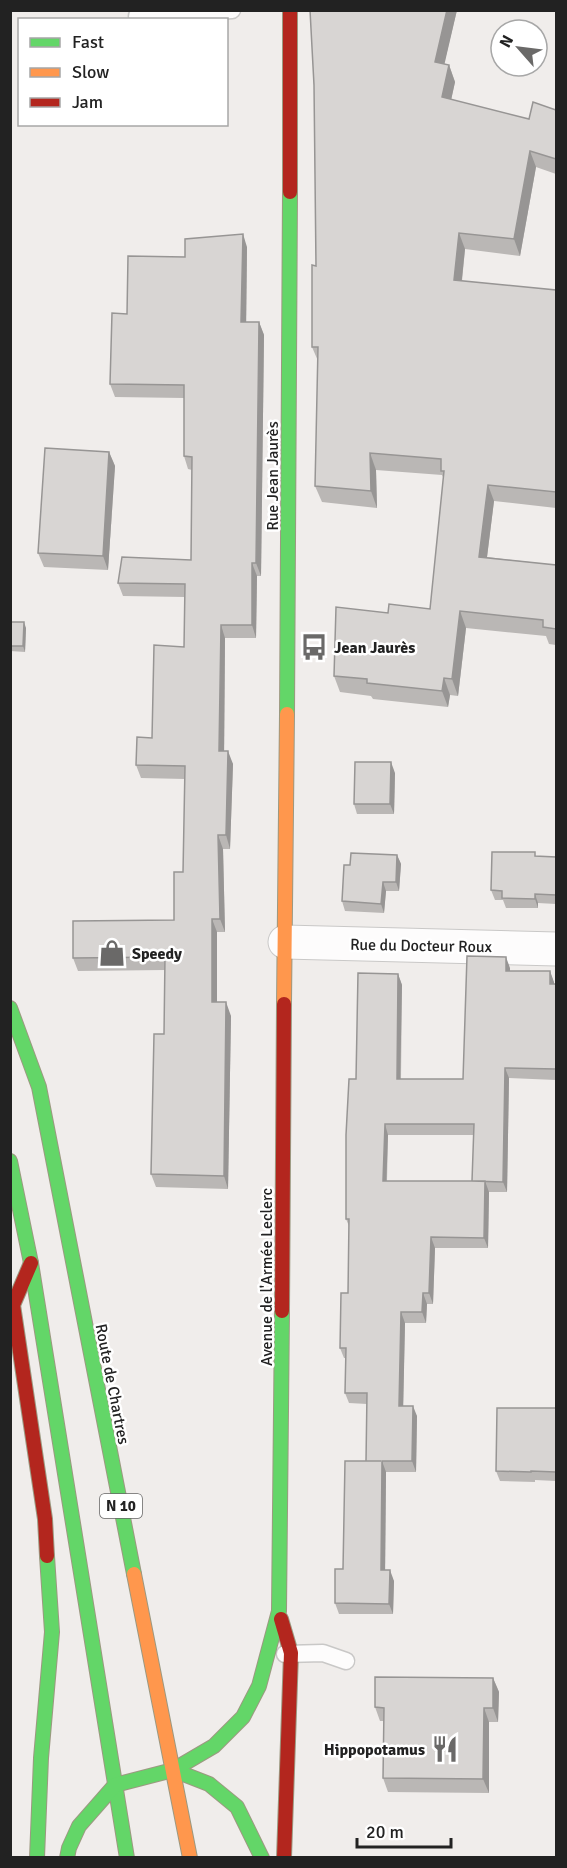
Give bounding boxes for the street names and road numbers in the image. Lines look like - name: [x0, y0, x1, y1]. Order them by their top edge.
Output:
- street label: Rue Jean Jaurès: [263, 421, 283, 531]
- street label: Rue du Docteur Roux: [350, 935, 493, 957]
- street label: Avenue de l'Armée Leclerc: [257, 1188, 277, 1366]
- street label: Route de Chartres: [91, 1322, 134, 1446]
- road number: N 10: [100, 1494, 142, 1518]

